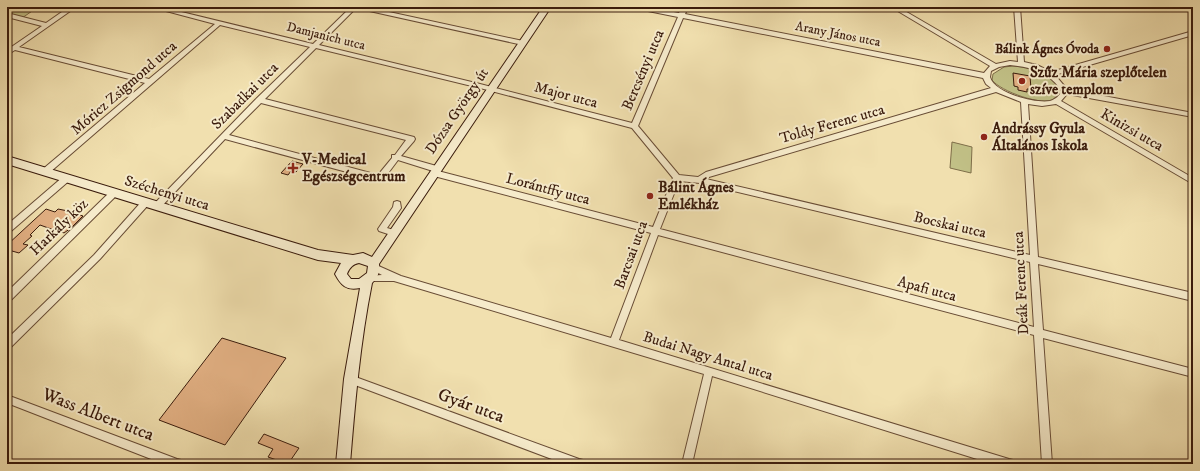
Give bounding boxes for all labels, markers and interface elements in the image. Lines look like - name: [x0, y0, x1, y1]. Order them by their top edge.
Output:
- street label: Arany János utca: [794, 18, 882, 50]
- street label: Damjanich utca: [285, 19, 367, 55]
- street label: Bercsényi utca: [618, 26, 669, 113]
- street label: Móricz Zsigmond utca: [67, 36, 181, 139]
- place label: Bálink Ágnes Óvoda: [995, 40, 1099, 58]
- marker: Bálink Ágnes Óvoda: [1102, 44, 1112, 54]
- street label: Szabadkai utca: [207, 58, 283, 134]
- place label: Szűz Mária szeplőtelen szíve templom: [1030, 63, 1167, 99]
- street label: Dózsa György út: [421, 64, 493, 158]
- marker: Szűz Mária szeplőtelen szíve templom: [1017, 76, 1027, 86]
- street label: Major utca: [532, 77, 600, 113]
- street label: Toldy Ferenc utca: [777, 100, 887, 148]
- street label: Kinizsi utca: [1097, 104, 1167, 156]
- place label: Andrássy Gyula Általános Iskola: [991, 119, 1089, 155]
- marker: Andrássy Gyula Általános Iskola: [979, 132, 989, 142]
- place label: V-Medical Egészségcentrum: [301, 150, 406, 186]
- marker: V-Medical Egészségcentrum: [287, 162, 299, 174]
- street label: Lorántffy utca: [504, 169, 593, 209]
- street label: Széchenyi utca: [122, 171, 212, 215]
- place label: Bálint Ágnes Emlékház: [658, 177, 734, 214]
- marker: Bálint Ágnes Emlékház: [645, 191, 655, 201]
- street label: Harkály köz: [26, 194, 93, 260]
- street label: Bocskai utca: [912, 207, 989, 243]
- street label: Barcsai utca: [610, 218, 652, 292]
- street label: Deák Ferenc utca: [1009, 230, 1033, 335]
- street label: Apafi utca: [896, 272, 959, 306]
- street label: Budai Nagy Antal utca: [641, 327, 776, 385]
- street label: Wass Albert utca: [38, 383, 157, 447]
- street label: Gyár utca: [435, 384, 508, 428]

